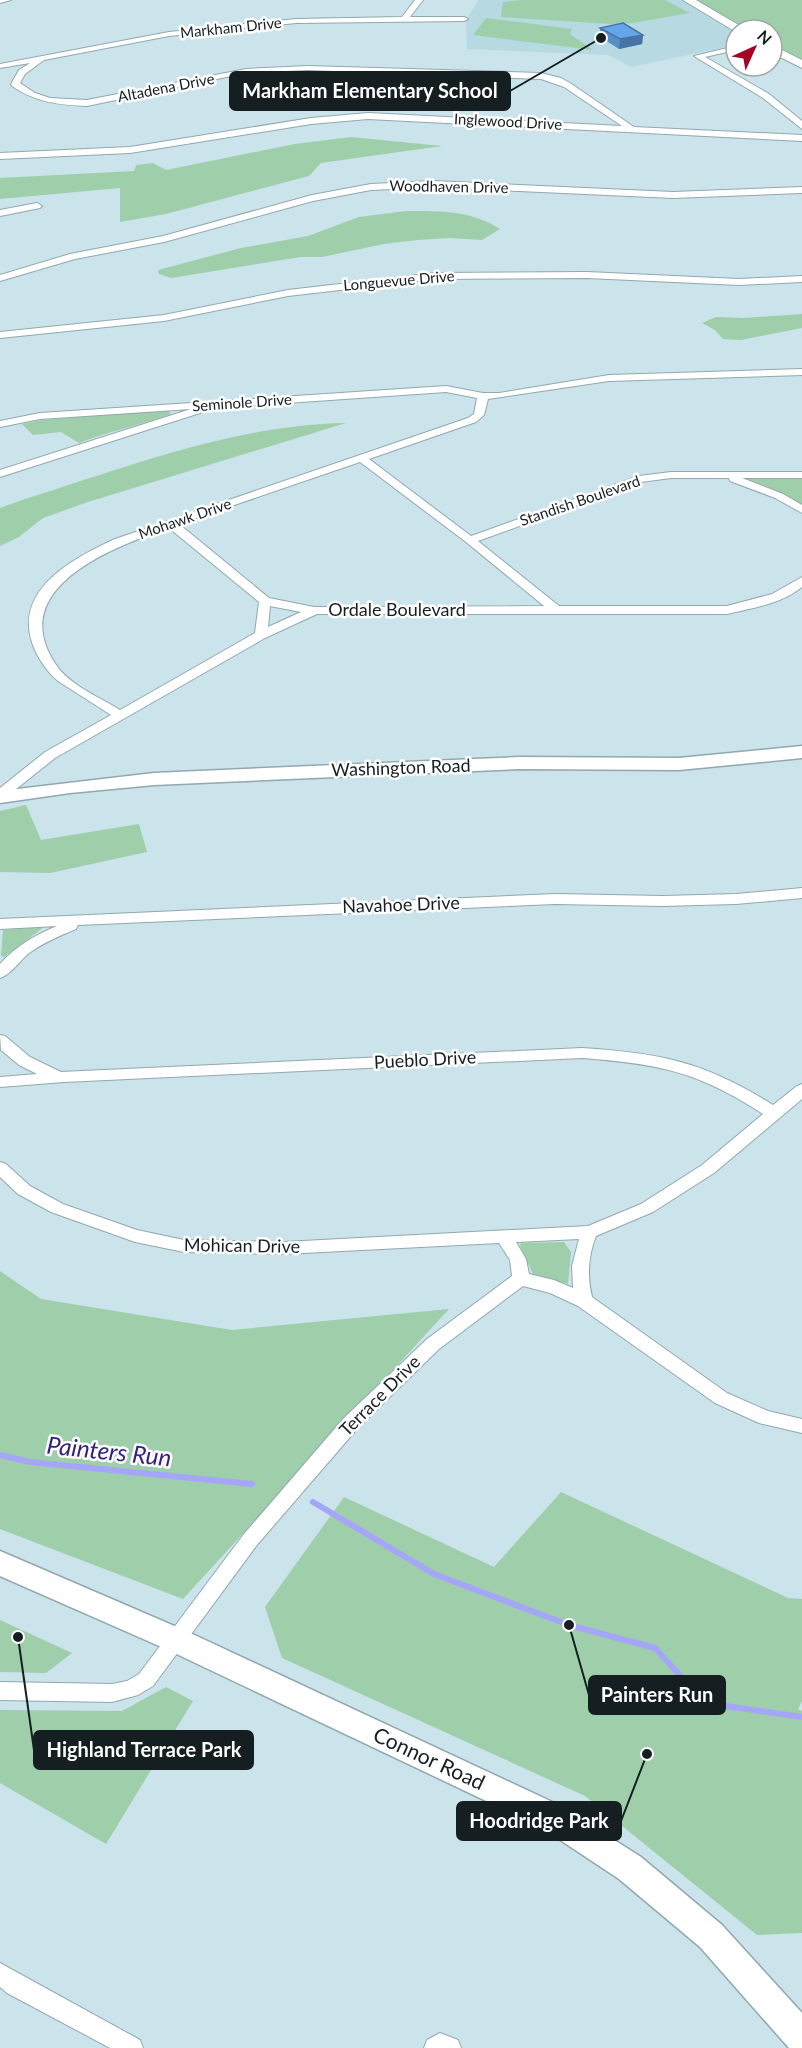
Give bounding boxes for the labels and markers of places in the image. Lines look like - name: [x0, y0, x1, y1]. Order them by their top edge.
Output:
- callout: Markham Elementary School: [230, 72, 510, 110]
- callout: Painters Run: [589, 1676, 725, 1714]
- callout: Highland Terrace Park: [34, 1731, 253, 1769]
- callout: Hoodridge Park: [457, 1802, 621, 1840]

